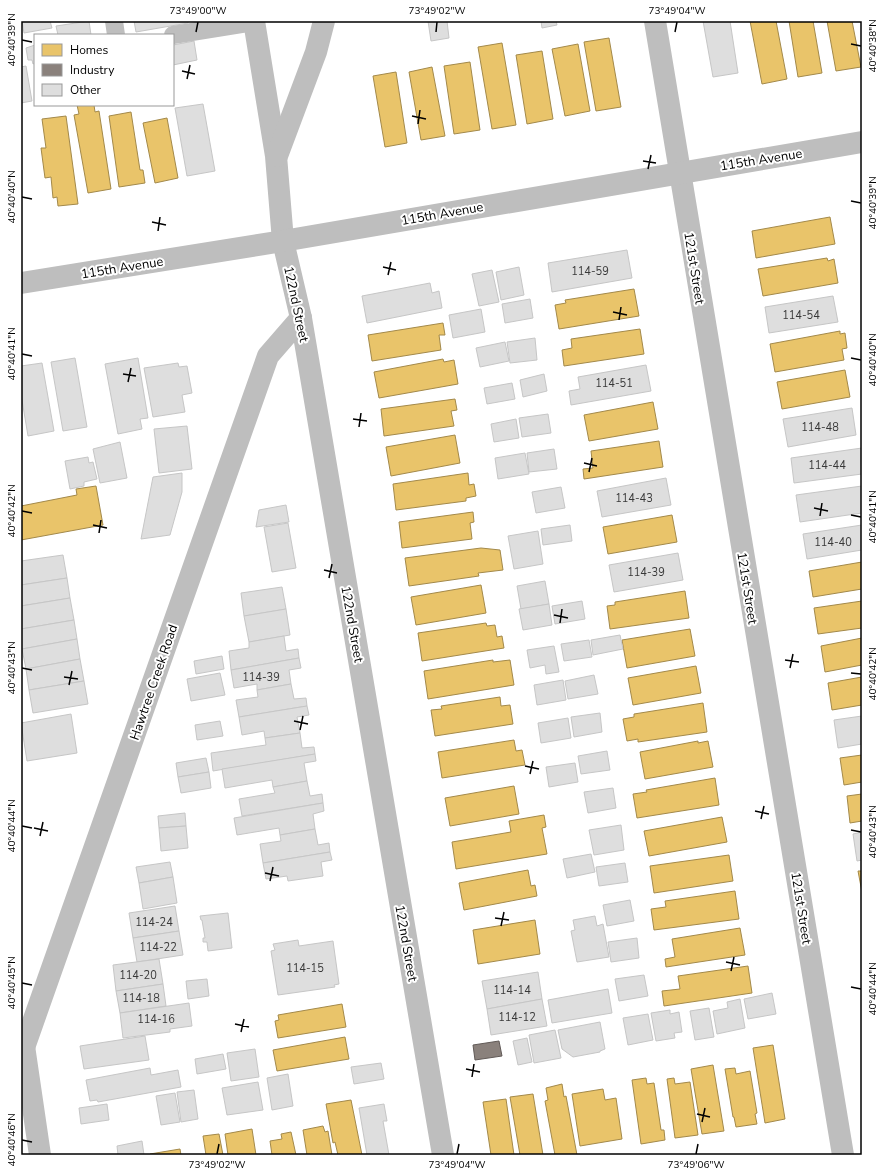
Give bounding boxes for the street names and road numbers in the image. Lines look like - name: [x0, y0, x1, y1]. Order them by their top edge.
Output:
- street label: 115th Avenue: [719, 145, 804, 175]
- street label: 115th Avenue: [400, 198, 485, 230]
- street label: 121st Street: [679, 231, 709, 306]
- street label: 115th Avenue: [80, 253, 165, 283]
- street label: 122nd Street: [279, 265, 313, 344]
- street label: 121st Street: [732, 551, 762, 626]
- street label: 122nd Street: [336, 585, 368, 664]
- street label: Hawtree Creek Road: [126, 622, 182, 743]
- street label: 121st Street: [786, 871, 816, 946]
- street label: 122nd Street: [390, 904, 422, 983]

